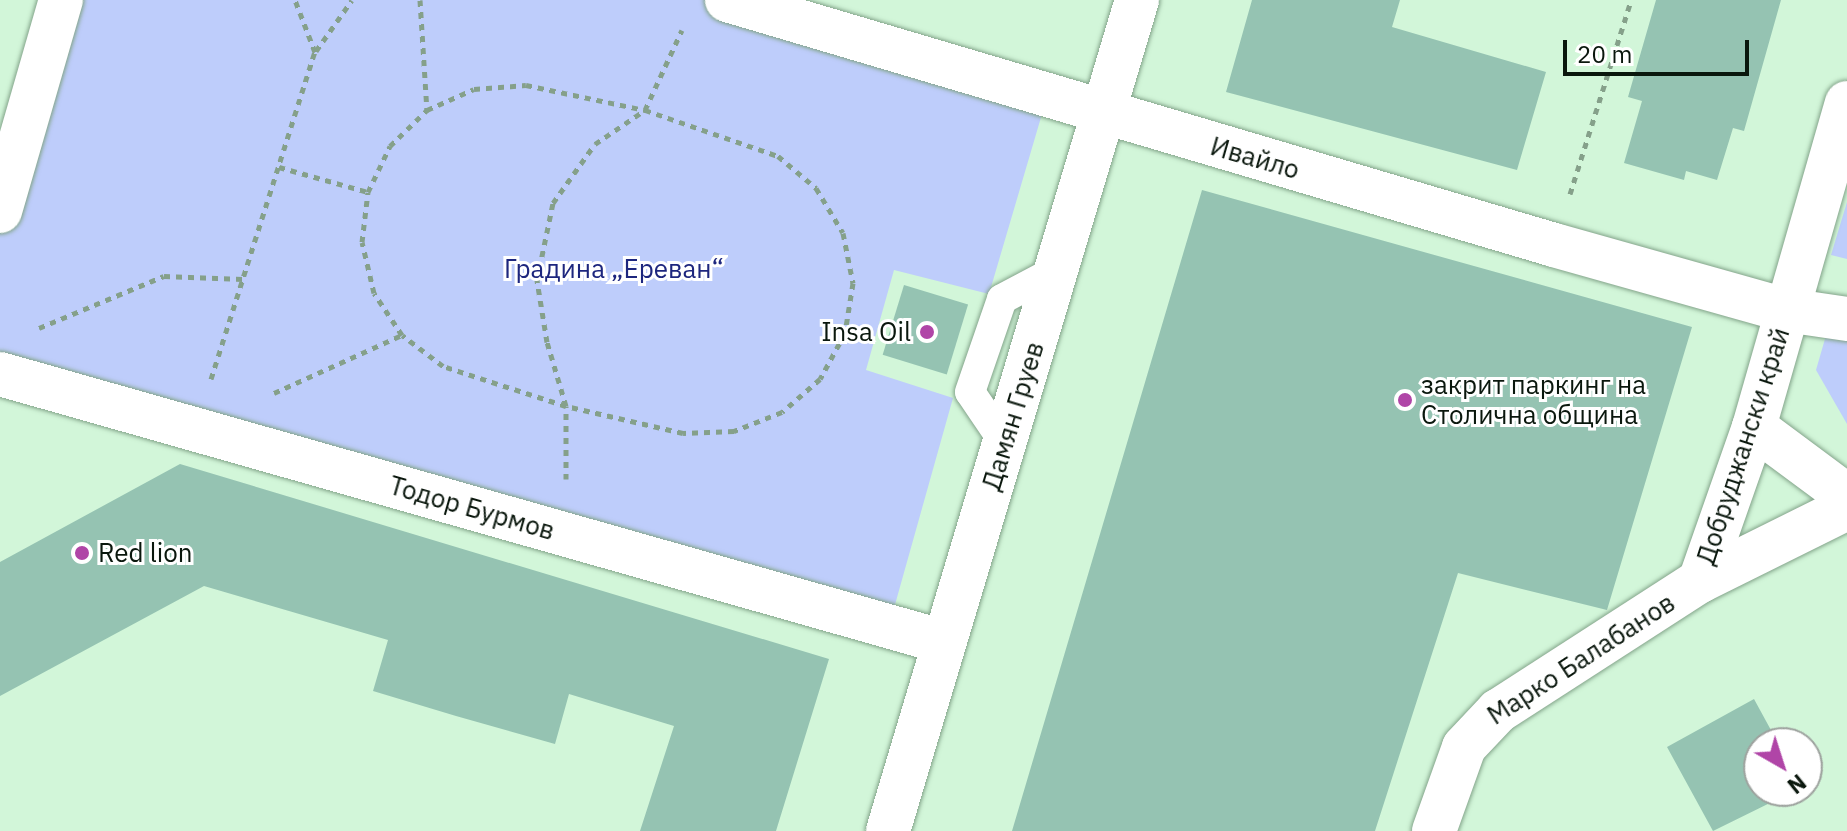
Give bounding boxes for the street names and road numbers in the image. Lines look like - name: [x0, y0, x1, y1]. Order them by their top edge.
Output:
- street label: Ивайло: [1207, 130, 1303, 186]
- street label: Добруджански край: [1690, 324, 1796, 568]
- street label: Дамян Груев: [976, 338, 1050, 494]
- street label: Тодор Бурмов: [386, 470, 558, 546]
- street label: Марко Балабанов: [1482, 587, 1680, 731]

